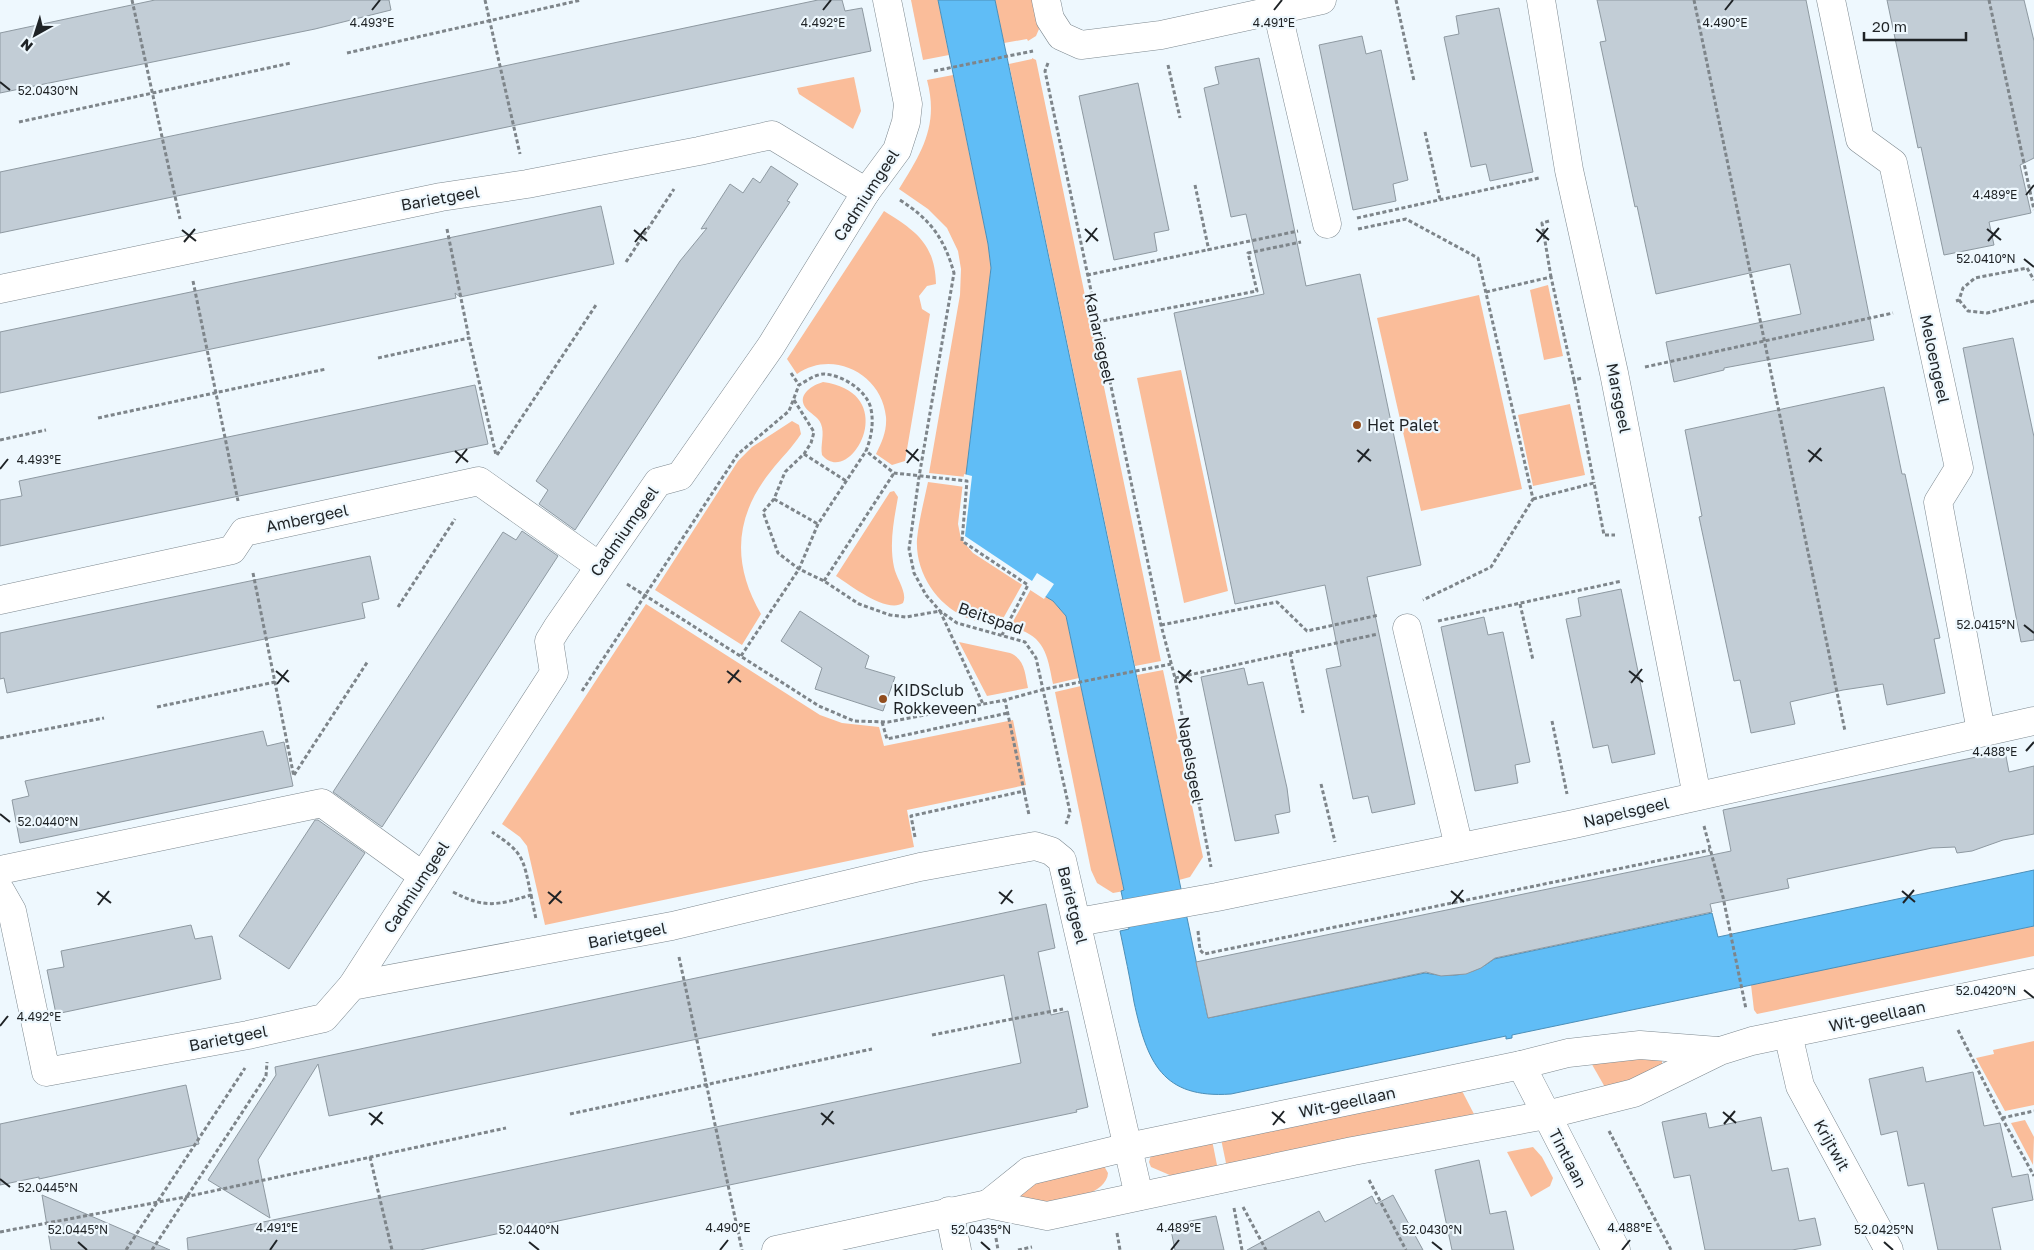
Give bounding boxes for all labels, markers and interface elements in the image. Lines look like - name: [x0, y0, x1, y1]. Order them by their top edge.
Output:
- north arrow: [10, 10, 60, 60]
- scale bar: [1864, 10, 1966, 42]
- text: 4.493°E: [350, 15, 394, 30]
- text: 4.492°E: [801, 15, 845, 30]
- text: 4.491°E: [1253, 15, 1295, 30]
- text: 4.490°E: [1703, 15, 1747, 30]
- text: 20 m: [1872, 17, 1907, 35]
- text: N: [17, 36, 36, 55]
- text: 52.0430°N: [18, 83, 78, 98]
- street label: Cadmiumgeel: [829, 145, 903, 245]
- street label: Barietgeel: [399, 181, 481, 215]
- text: 4.489°E: [1973, 187, 2017, 202]
- text: 52.0410°N: [1956, 251, 2016, 266]
- street label: Kanariegeel: [1081, 291, 1119, 385]
- street label: Meloengeel: [1916, 313, 1954, 405]
- street label: Marsgeel: [1602, 361, 1636, 435]
- place label: Het Palet: [1367, 415, 1439, 435]
- marker: Het Palet: [1351, 419, 1363, 431]
- text: 4.493°E: [17, 452, 61, 467]
- street label: Cadmiumgeel: [586, 482, 662, 580]
- street label: Ambergeel: [264, 500, 350, 536]
- street label: Beitspad: [956, 597, 1026, 639]
- text: 52.0415°N: [1957, 617, 2015, 632]
- place label: KIDSclub Rokkeveen: [893, 680, 977, 718]
- marker: KIDSclub Rokkeveen: [877, 693, 889, 705]
- street label: Napelsgeel: [1174, 715, 1208, 805]
- text: 4.488°E: [1973, 744, 2017, 759]
- street label: Napelsgeel: [1581, 792, 1671, 832]
- text: 52.0440°N: [18, 814, 78, 829]
- street label: Cadmiumgeel: [379, 837, 453, 937]
- street label: Barietgeel: [1054, 864, 1092, 946]
- street label: Barietgeel: [586, 918, 668, 952]
- text: 52.0420°N: [1956, 983, 2016, 998]
- street label: Wit-geellaan: [1827, 996, 1927, 1036]
- text: 4.492°E: [17, 1009, 61, 1024]
- street label: Barietgeel: [187, 1021, 269, 1055]
- street label: Wit-geellaan: [1297, 1082, 1397, 1122]
- street label: Krijtwit: [1810, 1116, 1854, 1174]
- street label: Tintlaan: [1545, 1125, 1591, 1191]
- text: 52.0445°N: [18, 1180, 78, 1195]
- text: 4.491°E: [256, 1220, 298, 1235]
- text: 4.490°E: [706, 1220, 750, 1235]
- text: 4.489°E: [1157, 1220, 1201, 1235]
- text: 4.488°E: [1608, 1220, 1652, 1235]
- text: 52.0445°N: [48, 1222, 108, 1237]
- text: 52.0440°N: [499, 1222, 559, 1237]
- text: 52.0435°N: [951, 1222, 1011, 1237]
- text: 52.0430°N: [1402, 1222, 1462, 1237]
- text: 52.0425°N: [1854, 1222, 1914, 1237]

